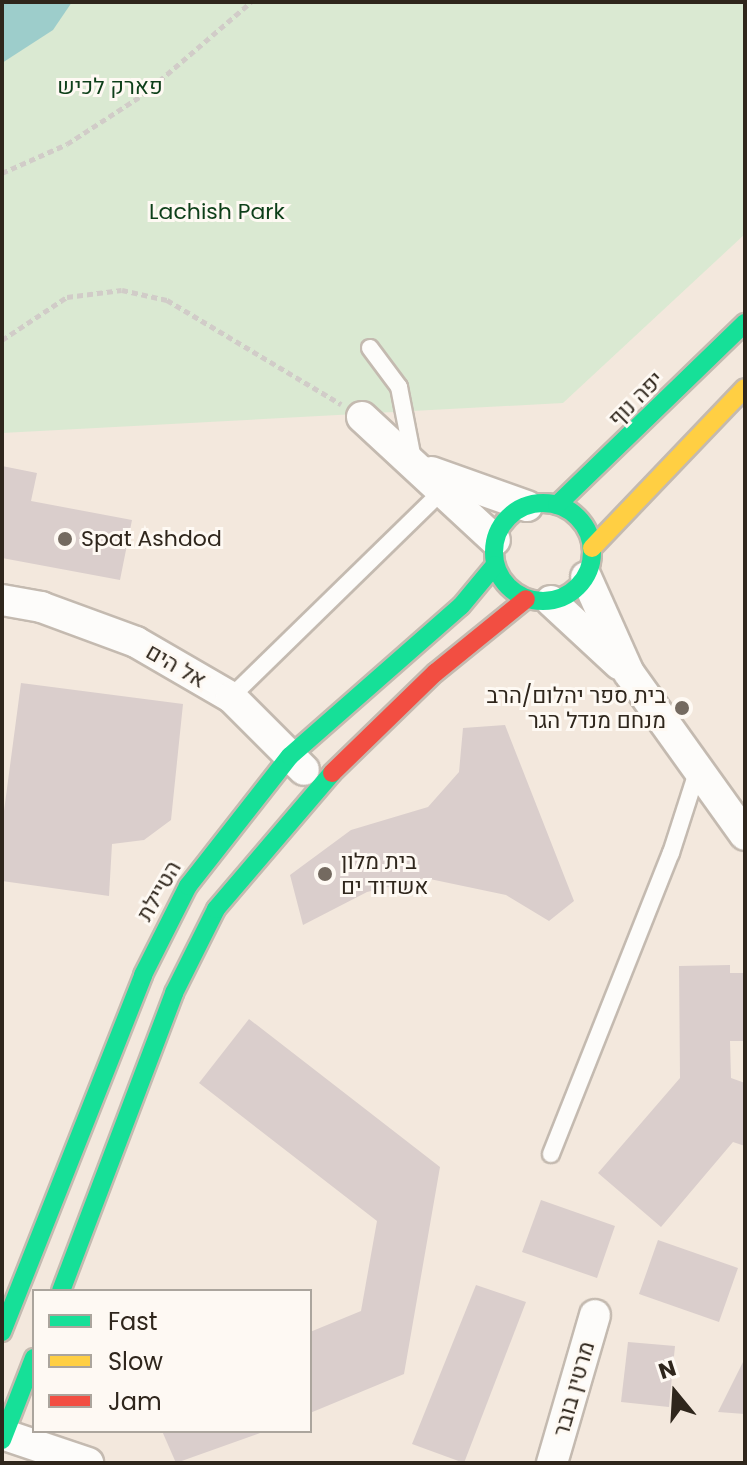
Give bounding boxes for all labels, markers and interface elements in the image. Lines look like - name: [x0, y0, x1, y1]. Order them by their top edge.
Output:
- park label: פארק לכיש: [57, 74, 163, 100]
- park label: Lachish Park: [149, 199, 285, 225]
- street label: יפה נוף: [603, 366, 669, 432]
- place label: Spat Ashdod: [81, 526, 222, 552]
- marker: Spat Ashdod: [56, 530, 74, 548]
- street label: אל הים: [141, 638, 211, 694]
- place label: בית ספר יהלום/הרב מנחם מנדל הגר: [487, 682, 666, 734]
- marker: בית ספר יהלום/הרב מנחם מנדל הגר: [673, 699, 691, 717]
- place label: בית מלון אשדוד ים: [341, 848, 428, 900]
- street label: הטיילת: [131, 856, 187, 926]
- marker: בית מלון אשדוד ים: [316, 865, 334, 883]
- legend: [32, 1289, 312, 1433]
- text: Fast: [108, 1305, 158, 1338]
- street label: מרטין בובר: [548, 1338, 600, 1440]
- text: Slow: [108, 1345, 163, 1378]
- text: N: [655, 1352, 680, 1387]
- north arrow: [635, 1353, 715, 1433]
- text: Jam: [108, 1385, 162, 1418]

